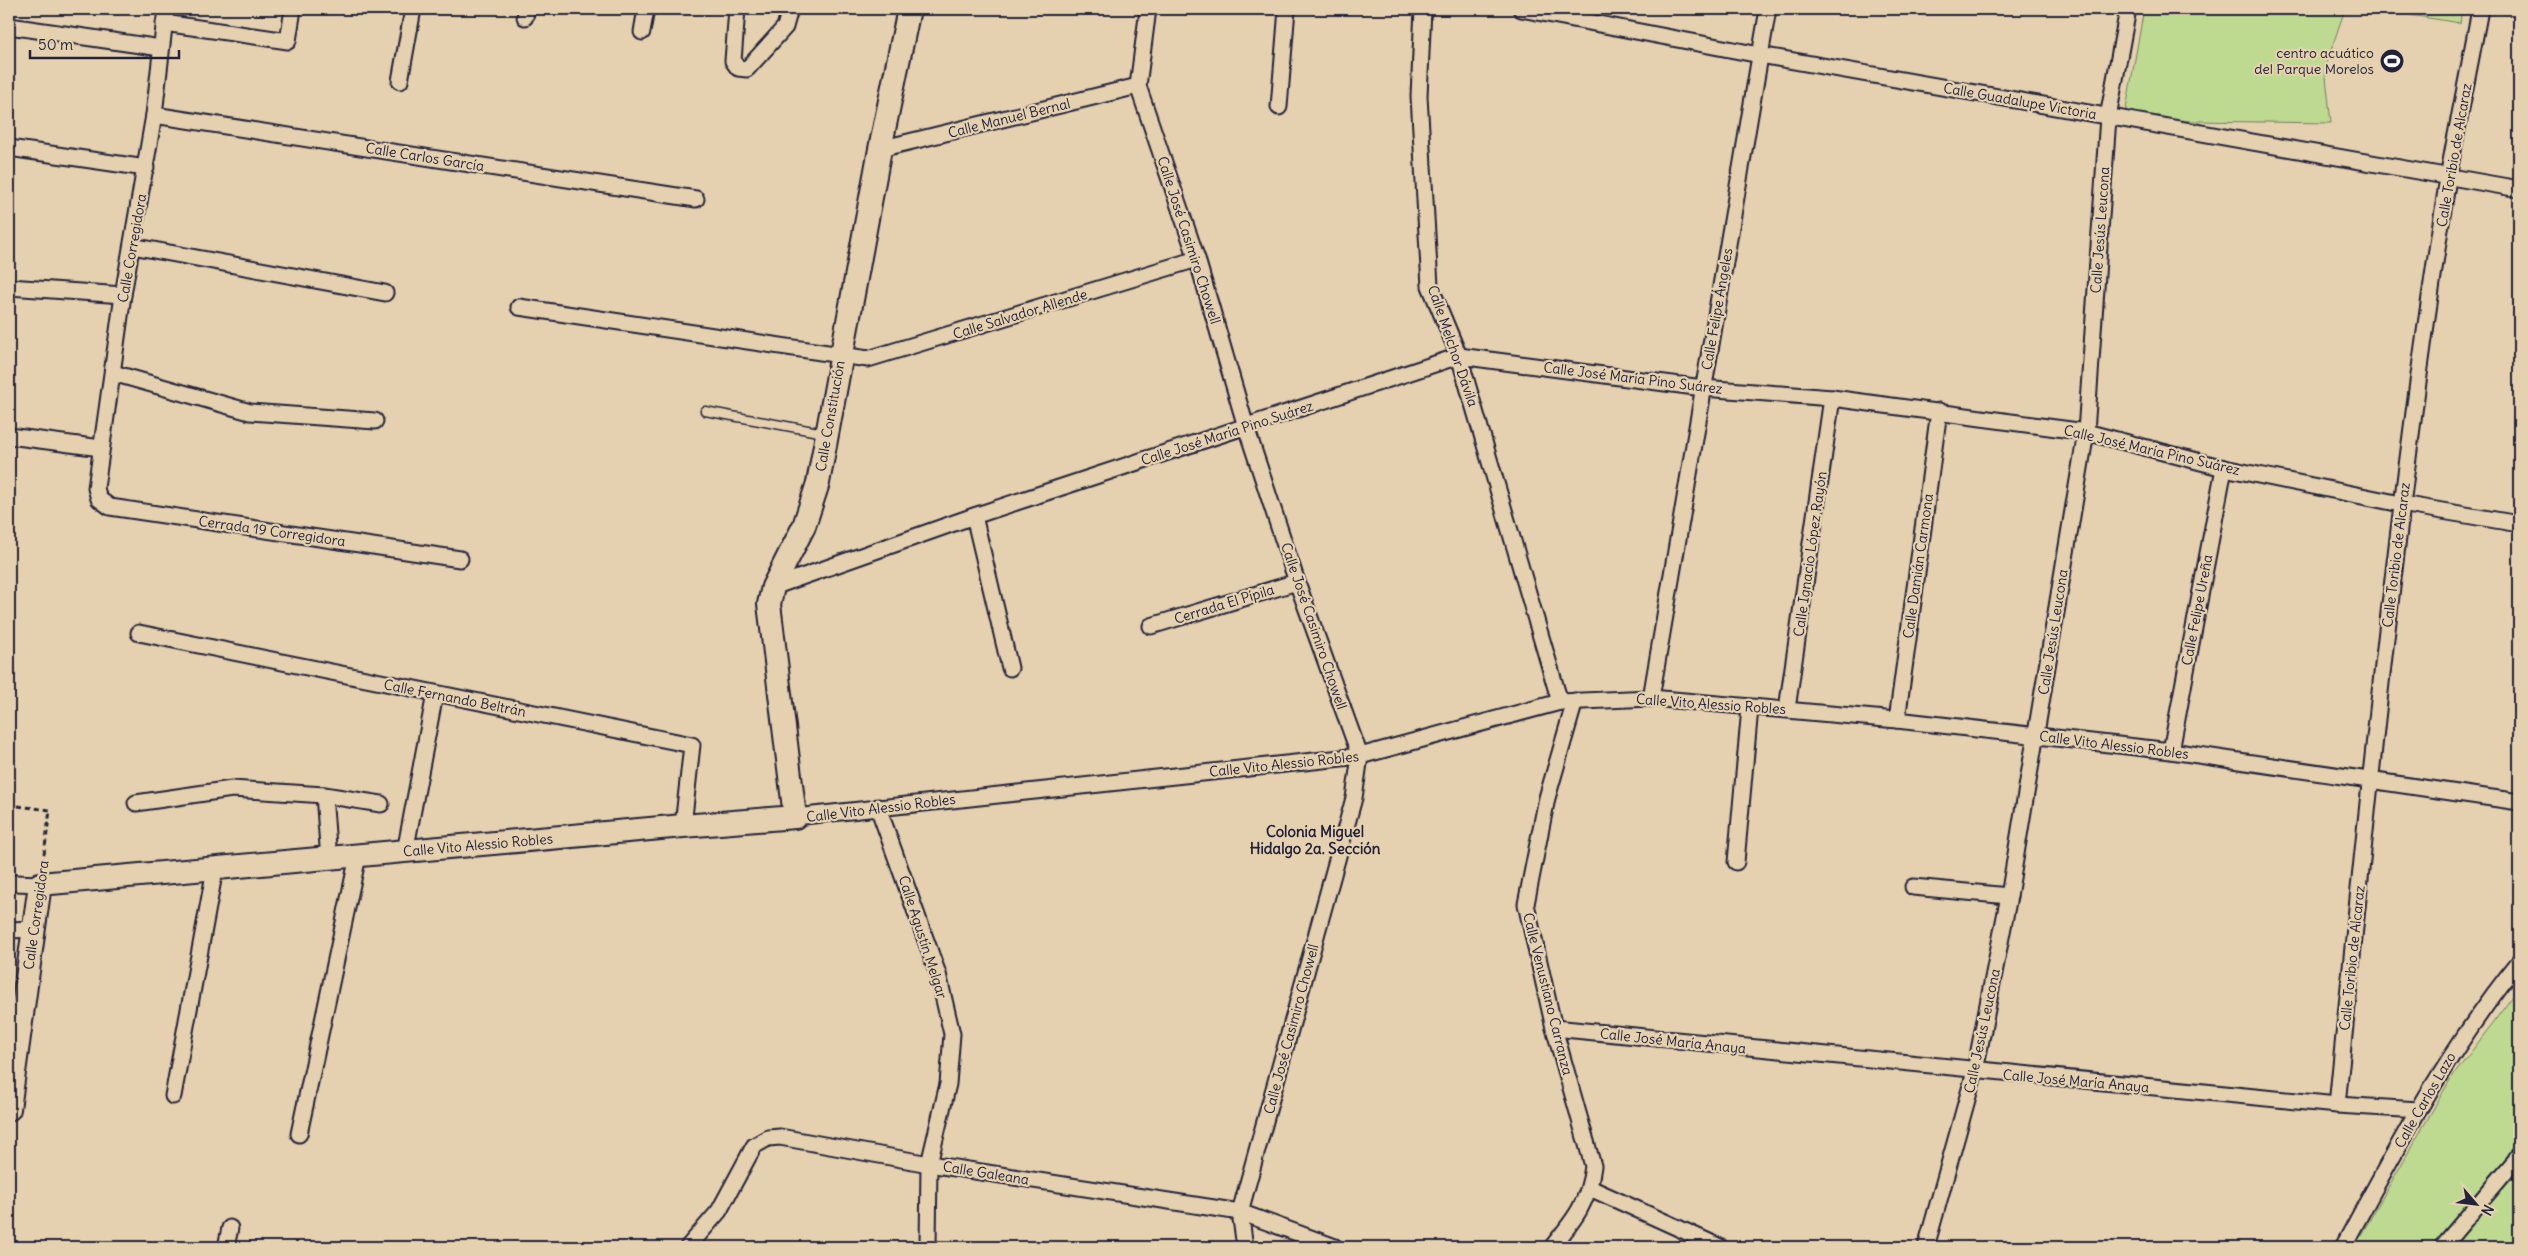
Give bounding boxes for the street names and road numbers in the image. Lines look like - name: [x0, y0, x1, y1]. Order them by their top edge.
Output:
- street label: Calle Guadalupe Victoria: [1942, 79, 2098, 123]
- street label: Calle Toribio de Alcaraz: [2432, 81, 2476, 228]
- street label: Calle Manuel Bernal: [946, 94, 1072, 142]
- street label: Calle Carlos García: [364, 139, 486, 175]
- street label: Calle José Casimiro Chowell: [1153, 154, 1225, 326]
- street label: Calle Jesús Leucona: [2087, 166, 2113, 294]
- street label: Calle Corregidora: [114, 192, 150, 304]
- street label: Calle Felipe Ángeles: [1697, 247, 1737, 371]
- street label: Calle Melchor Dávila: [1424, 283, 1482, 409]
- street label: Calle Salvador Allende: [951, 285, 1089, 343]
- street label: Calle José María Pino Suárez: [1542, 358, 1724, 398]
- street label: Calle Constitución: [811, 359, 849, 473]
- street label: Calle José María Pino Suárez: [1139, 397, 1316, 469]
- street label: Calle José María Pino Suárez: [2062, 421, 2242, 479]
- street label: Calle Ignacio López Rayón: [1789, 470, 1831, 638]
- street label: Calle Toribio de Alcaraz: [2378, 481, 2414, 628]
- street label: Calle Damián Carmona: [1899, 492, 1937, 640]
- street label: Cerrada 19 Corregidora: [197, 512, 347, 550]
- street label: Calle José Casimiro Chowell: [1277, 540, 1351, 712]
- street label: Calle Felipe Ureña: [2177, 553, 2217, 667]
- street label: Calle Jesús Leucona: [2034, 568, 2072, 696]
- street label: Cerrada El Pípila: [1172, 580, 1276, 628]
- street label: Calle Fernando Beltrán: [382, 675, 528, 721]
- street label: Calle Vito Alessio Robles: [1635, 690, 1787, 718]
- street label: Calle Vito Alessio Robles: [2038, 727, 2190, 763]
- street label: Calle Vito Alessio Robles: [1208, 747, 1360, 781]
- street label: Calle Vito Alessio Robles: [805, 790, 957, 826]
- street label: Calle Vito Alessio Robles: [402, 829, 554, 861]
- street label: Calle Corregidora: [19, 859, 53, 971]
- street label: Calle Agustín Melgar: [895, 873, 951, 1001]
- street label: Calle Toribio de Alcaraz: [2335, 884, 2369, 1031]
- street label: Calle Venustiano Carranza: [1519, 911, 1577, 1077]
- street label: Calle José Casimiro Chowell: [1260, 942, 1322, 1116]
- street label: Calle Jesús Leucona: [1960, 967, 2004, 1095]
- street label: Calle José María Anaya: [1599, 1024, 1747, 1058]
- street label: Calle Carlos Lazo: [2390, 1049, 2460, 1151]
- street label: Calle José María Anaya: [2002, 1066, 2150, 1096]
- street label: Calle Galeana: [942, 1157, 1030, 1189]

